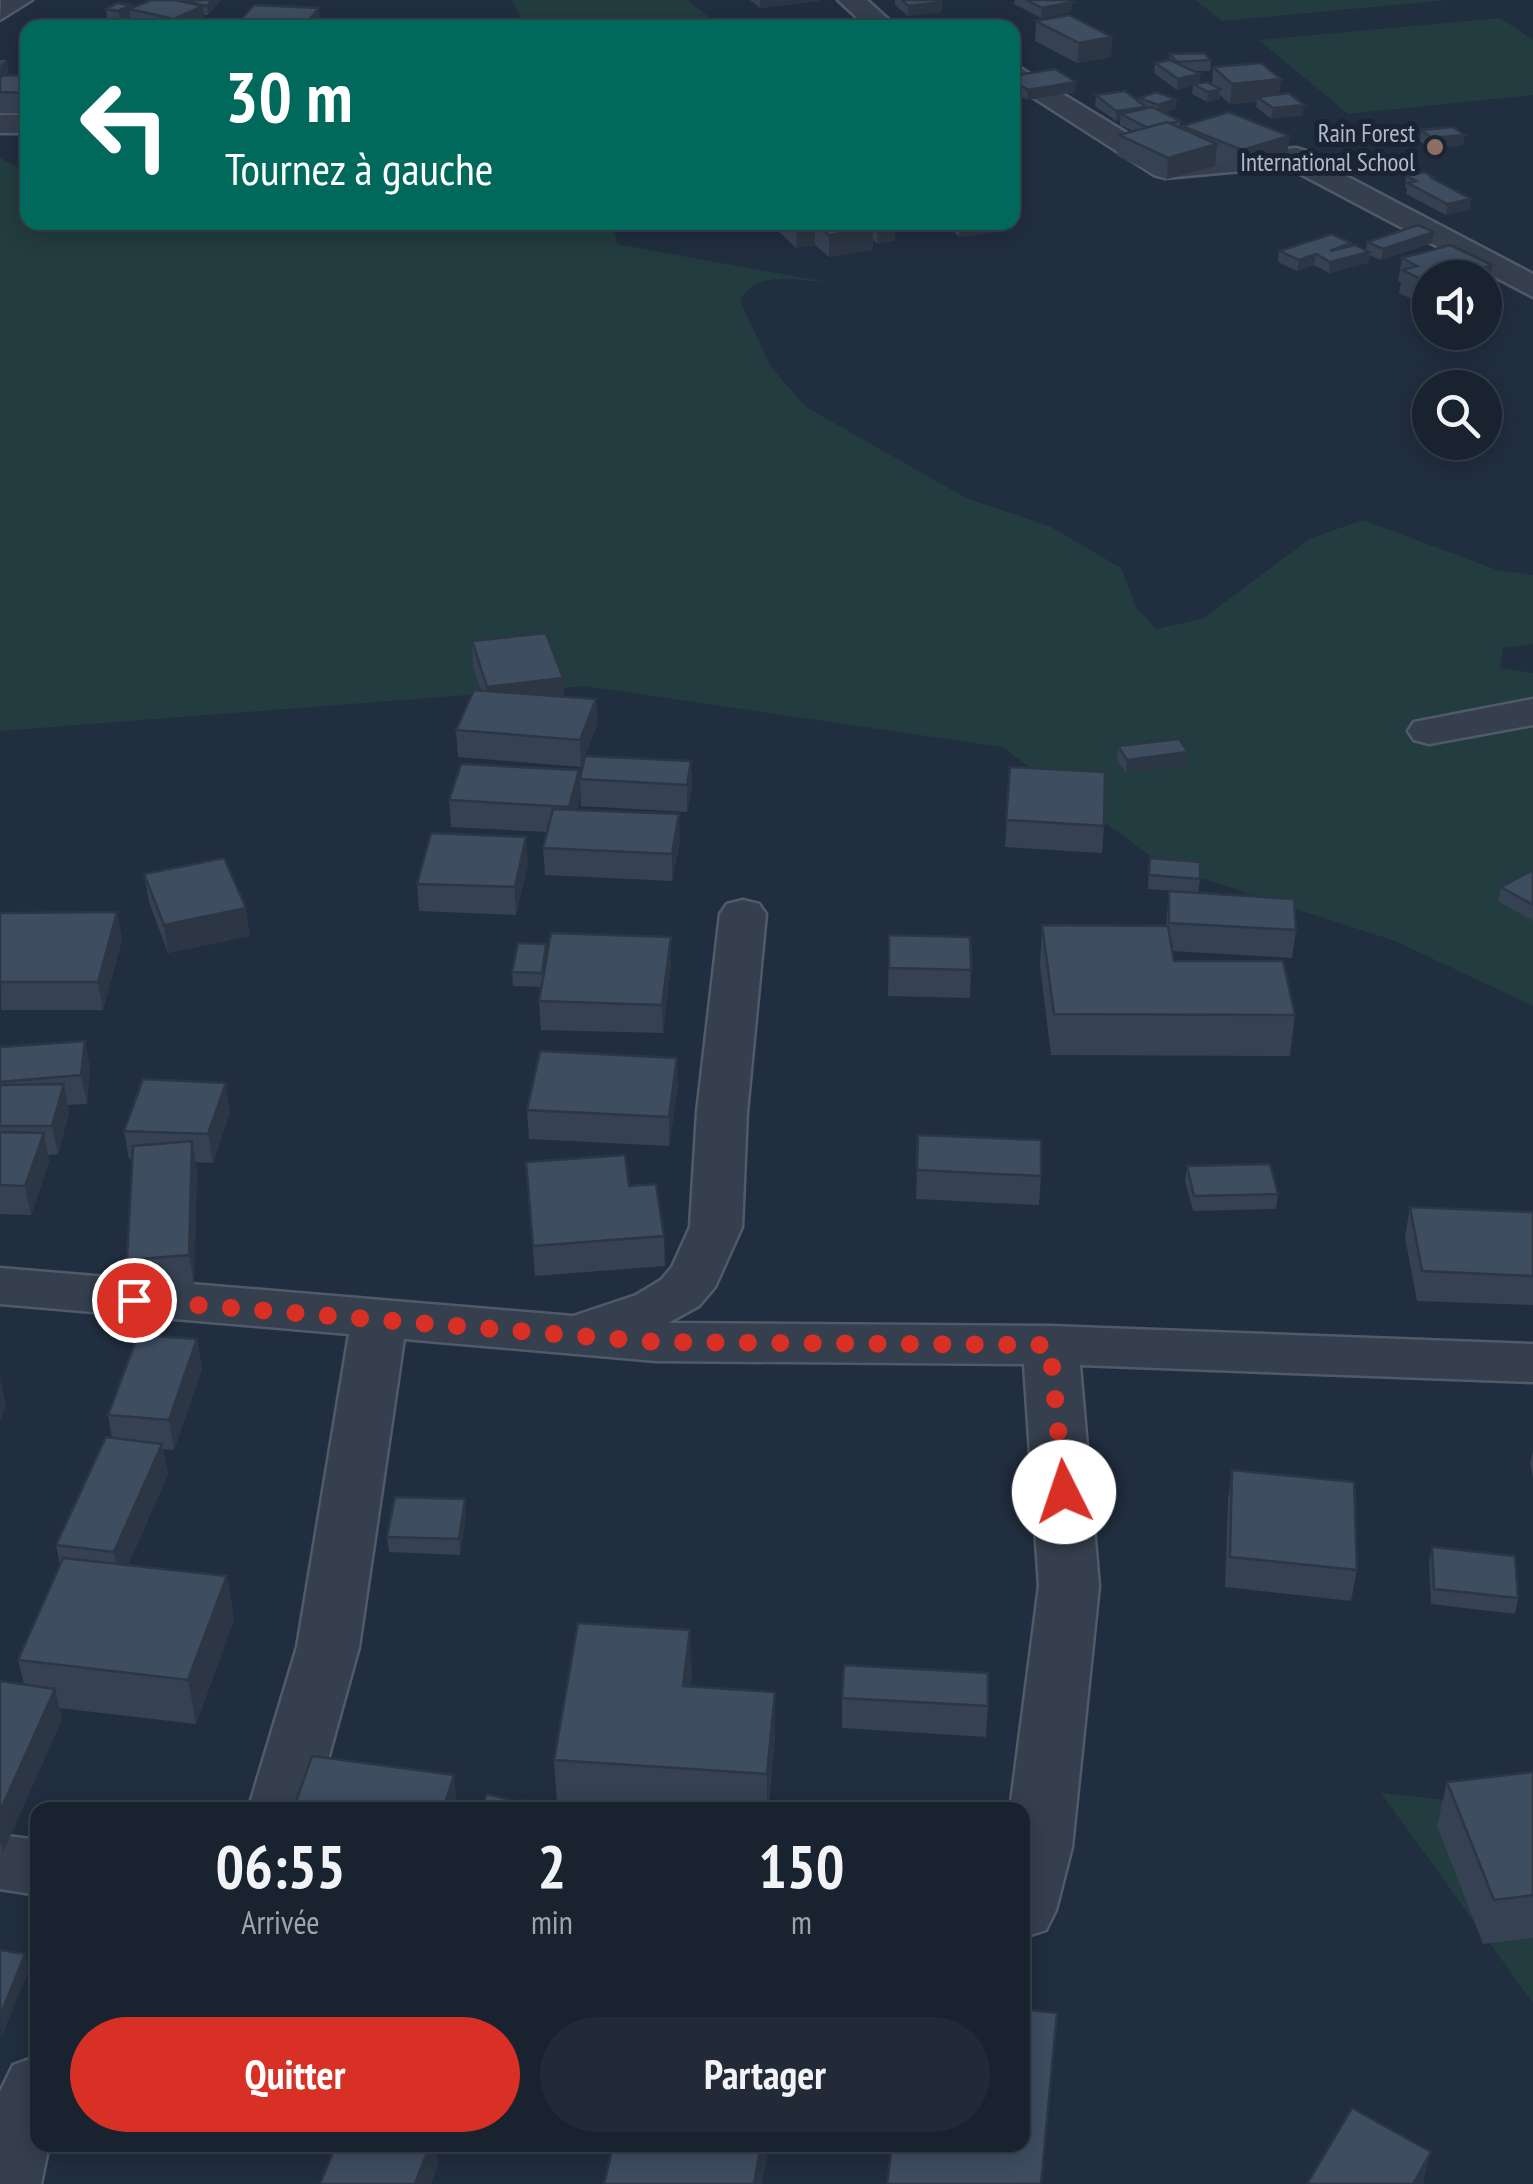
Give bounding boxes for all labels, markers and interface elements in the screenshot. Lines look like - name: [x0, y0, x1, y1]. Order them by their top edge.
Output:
- text: 30 m: [225, 51, 353, 141]
- icon: left: [60, 60, 190, 190]
- place label: Rain Forest International School: [1240, 117, 1415, 178]
- marker: Rain Forest International School: [1424, 136, 1446, 158]
- text: Tournez à gauche: [225, 139, 493, 197]
- map controls: [1412, 260, 1502, 460]
- button: sound: [1412, 260, 1502, 350]
- button: search: [1412, 370, 1502, 460]
- pin: [92, 1258, 177, 1343]
- icon: arrive: [107, 1273, 162, 1328]
- position arrow: [1012, 1440, 1116, 1544]
- text: 06:55: [216, 1827, 345, 1905]
- text: 2: [538, 1827, 566, 1905]
- text: 150: [758, 1827, 844, 1905]
- text: Arrivée: [241, 1901, 320, 1943]
- text: min: [531, 1901, 573, 1943]
- text: m: [791, 1901, 812, 1943]
- button: Quitter: [70, 2017, 520, 2132]
- button: Partager: [540, 2017, 990, 2132]

